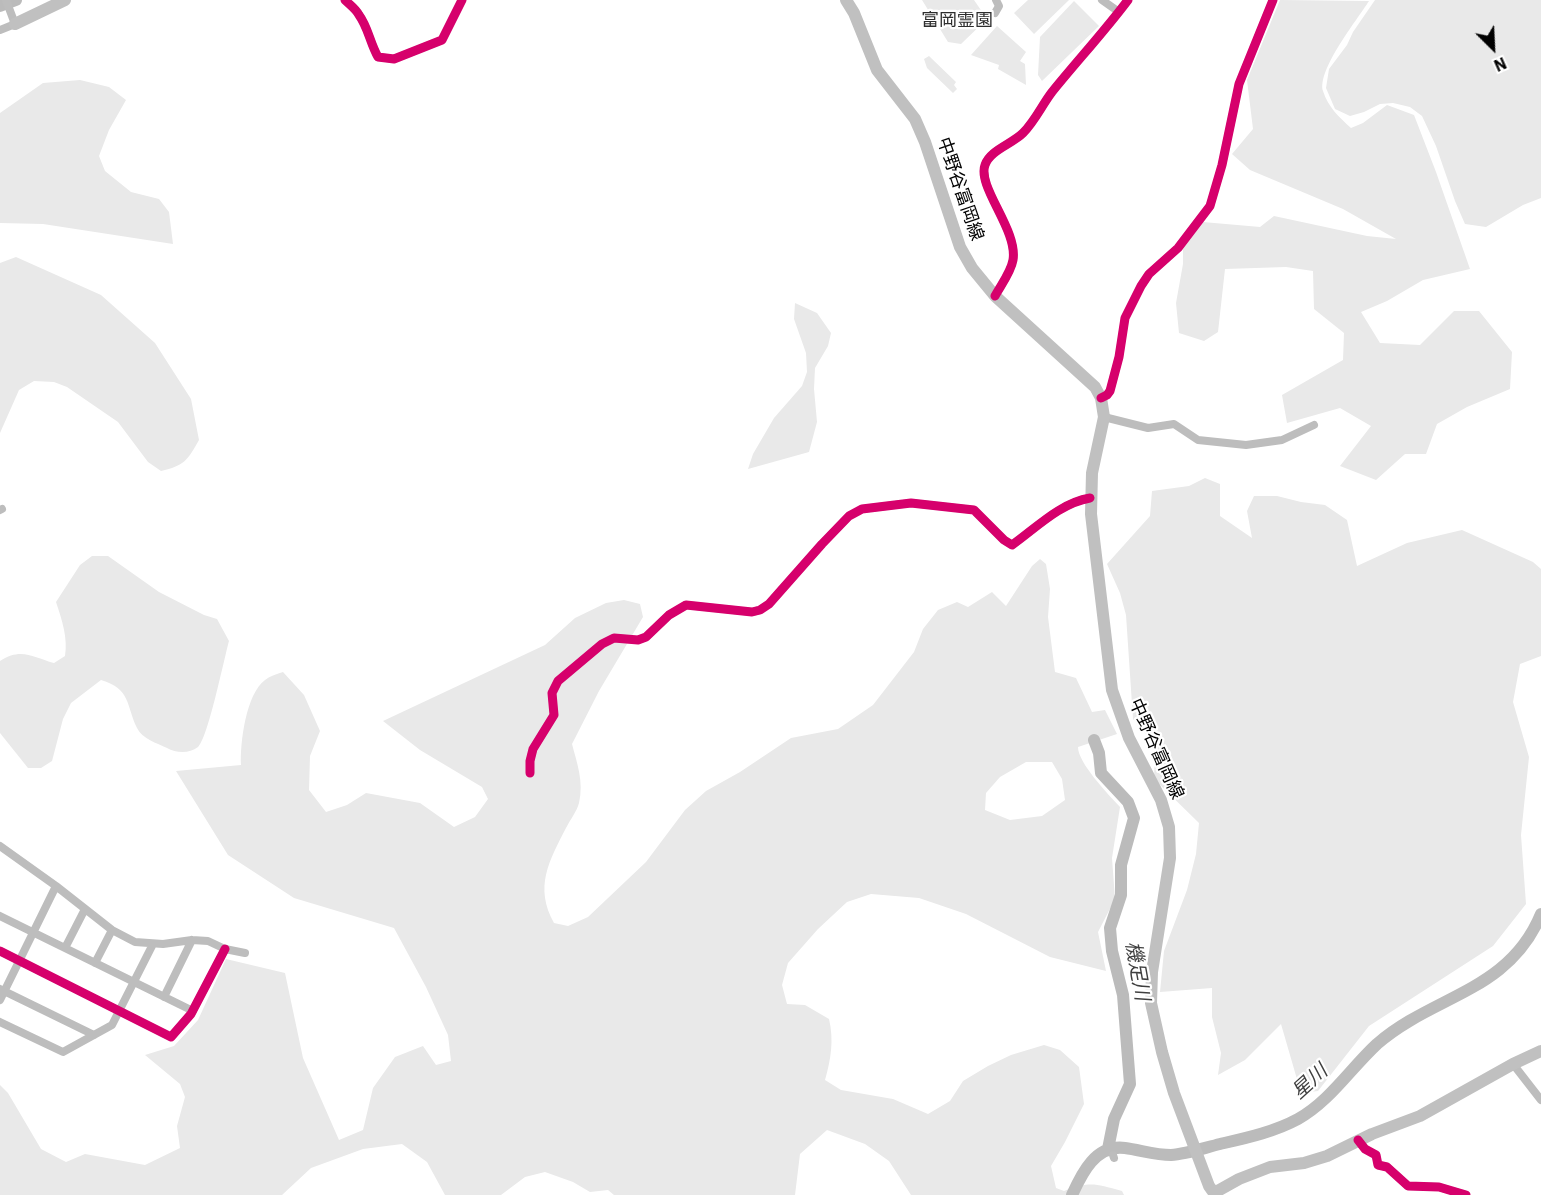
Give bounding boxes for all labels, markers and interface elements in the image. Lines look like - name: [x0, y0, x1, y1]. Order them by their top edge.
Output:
- park label: 富岡霊園: [921, 10, 993, 32]
- north arrow: [1463, 18, 1523, 78]
- text: N: [1491, 53, 1510, 76]
- street label: 中野谷富岡線: [932, 134, 988, 244]
- street label: 中野谷富岡線: [1124, 695, 1188, 803]
- water label: 機足川: [1120, 939, 1154, 1003]
- water label: 星川: [1287, 1060, 1333, 1104]

